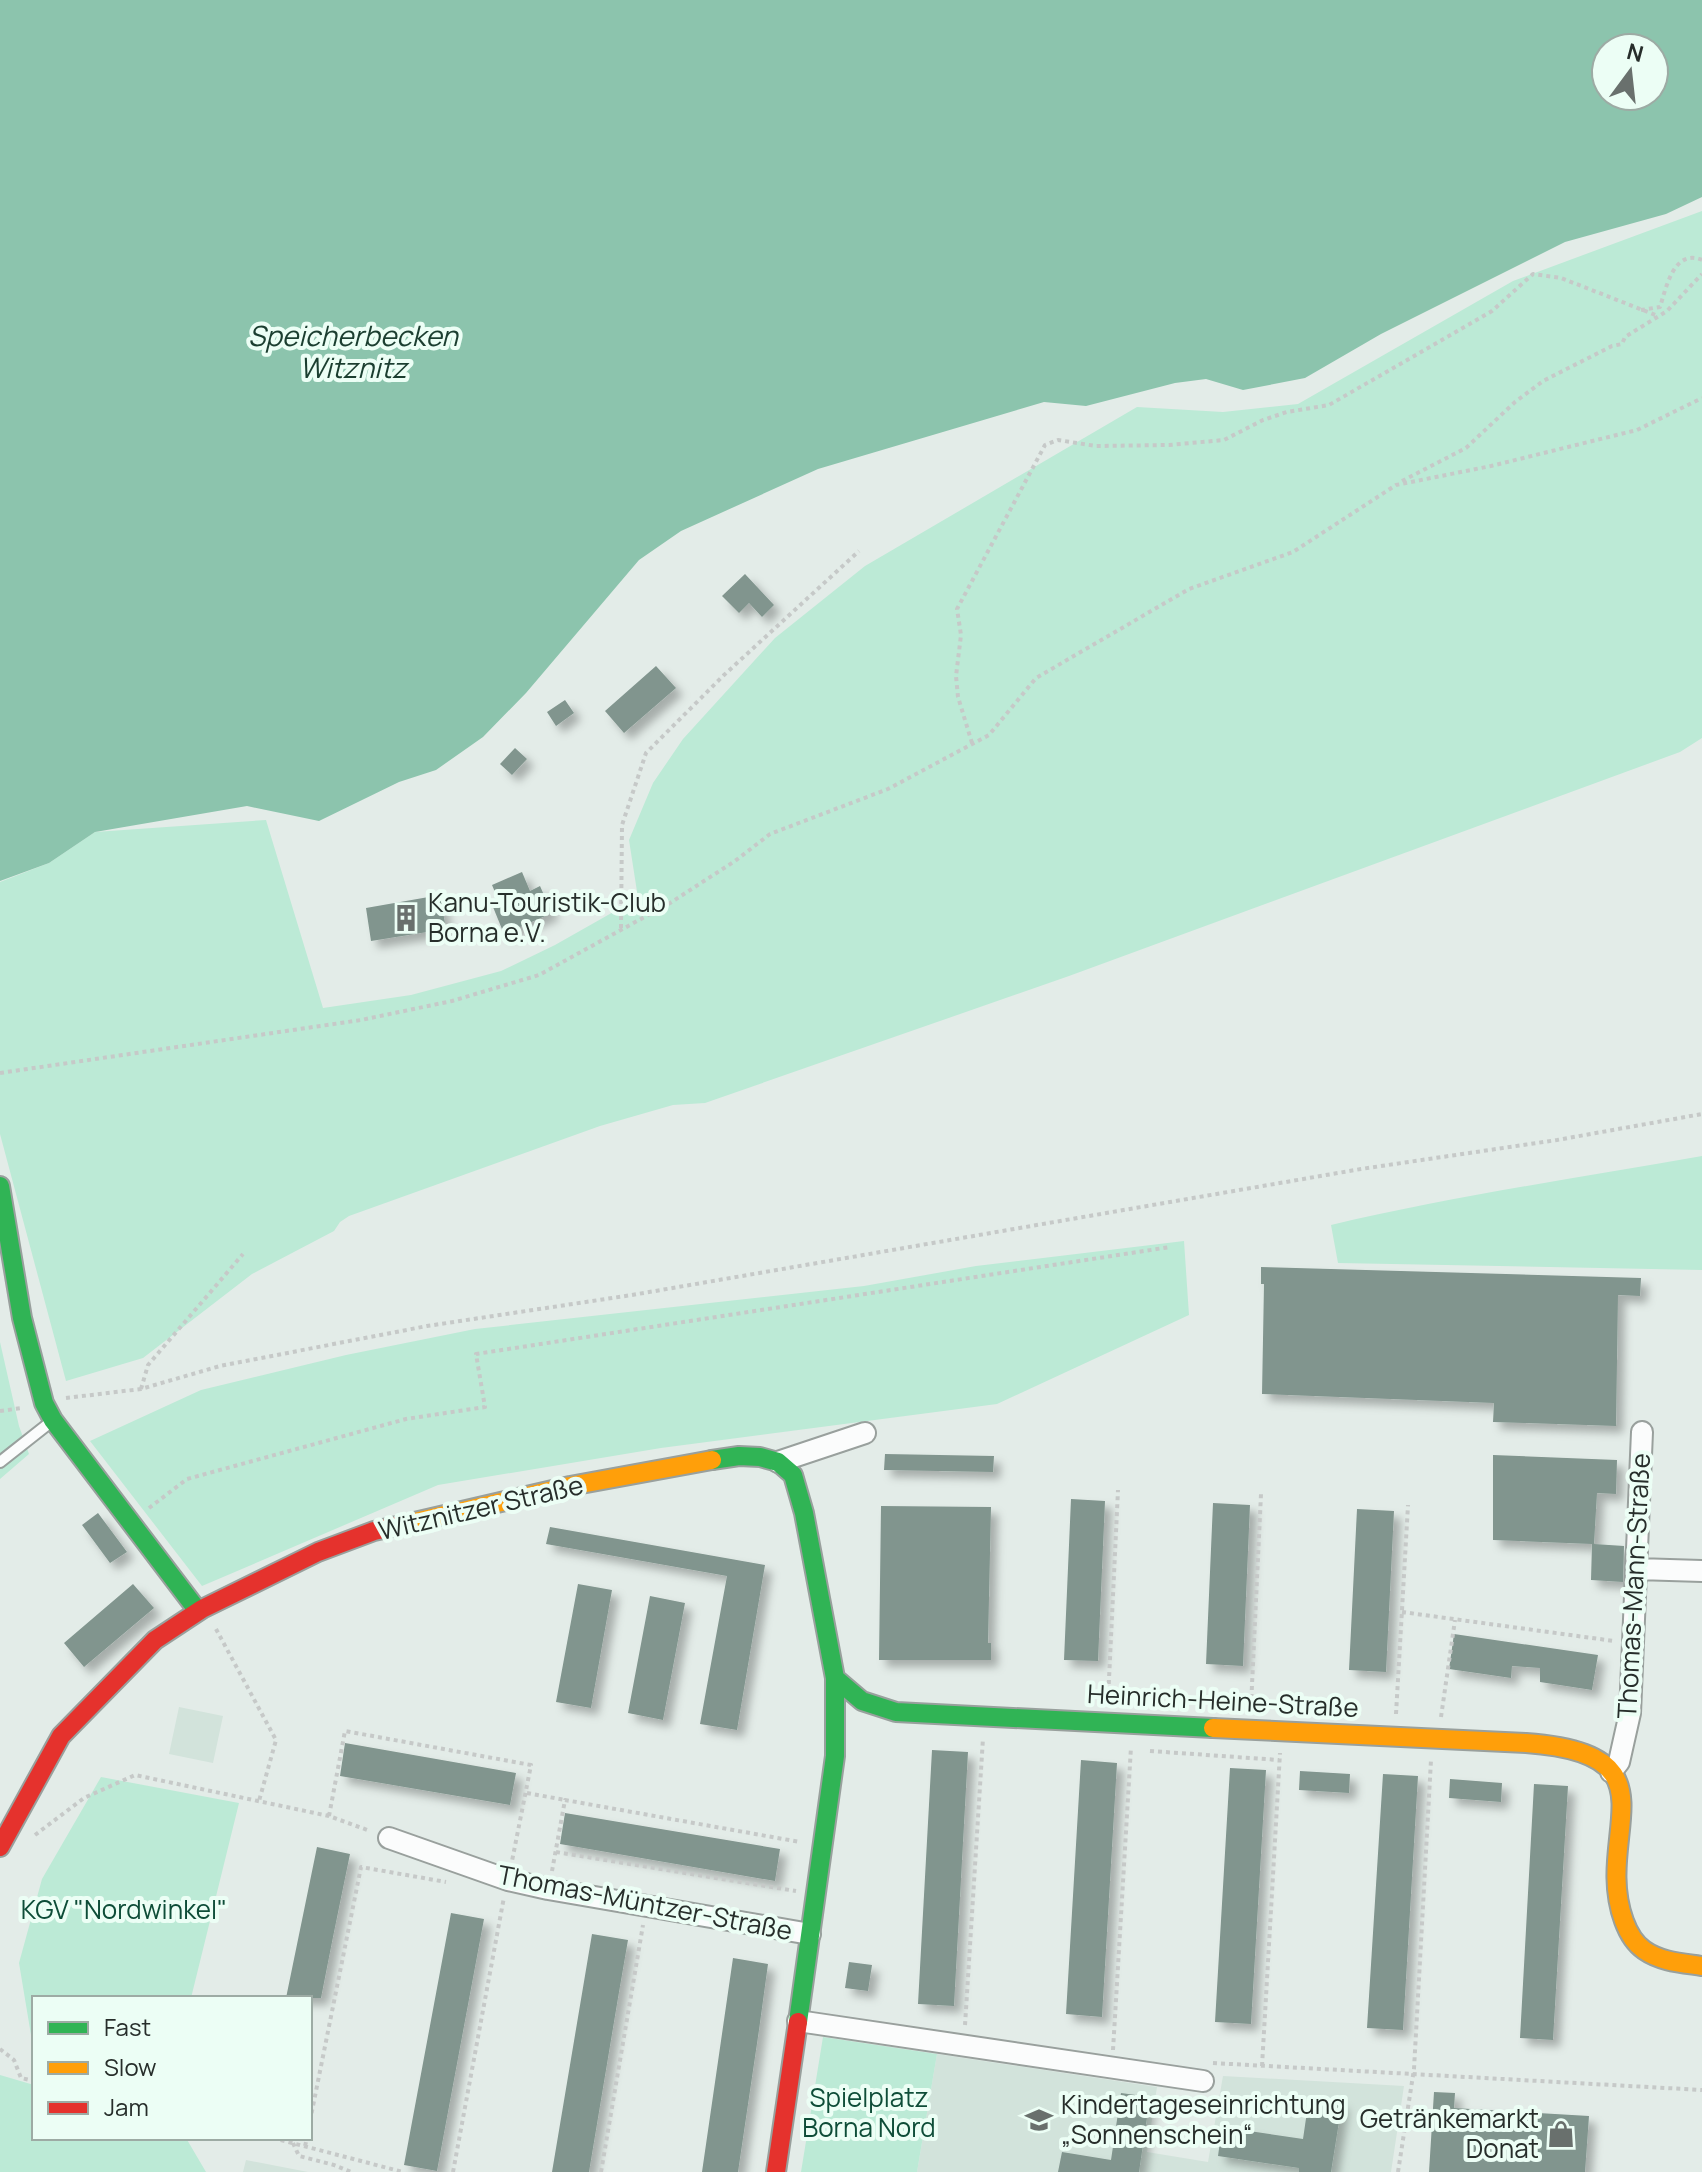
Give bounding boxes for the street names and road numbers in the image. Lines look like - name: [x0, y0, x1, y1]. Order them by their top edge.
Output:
- street label: Thomas-Mann-Straße: [1608, 1452, 1658, 1720]
- street label: Witznitzer Straße: [375, 1466, 587, 1548]
- street label: Heinrich-Heine-Straße: [1086, 1675, 1360, 1725]
- street label: Thomas-Müntzer-Straße: [495, 1856, 796, 1948]

